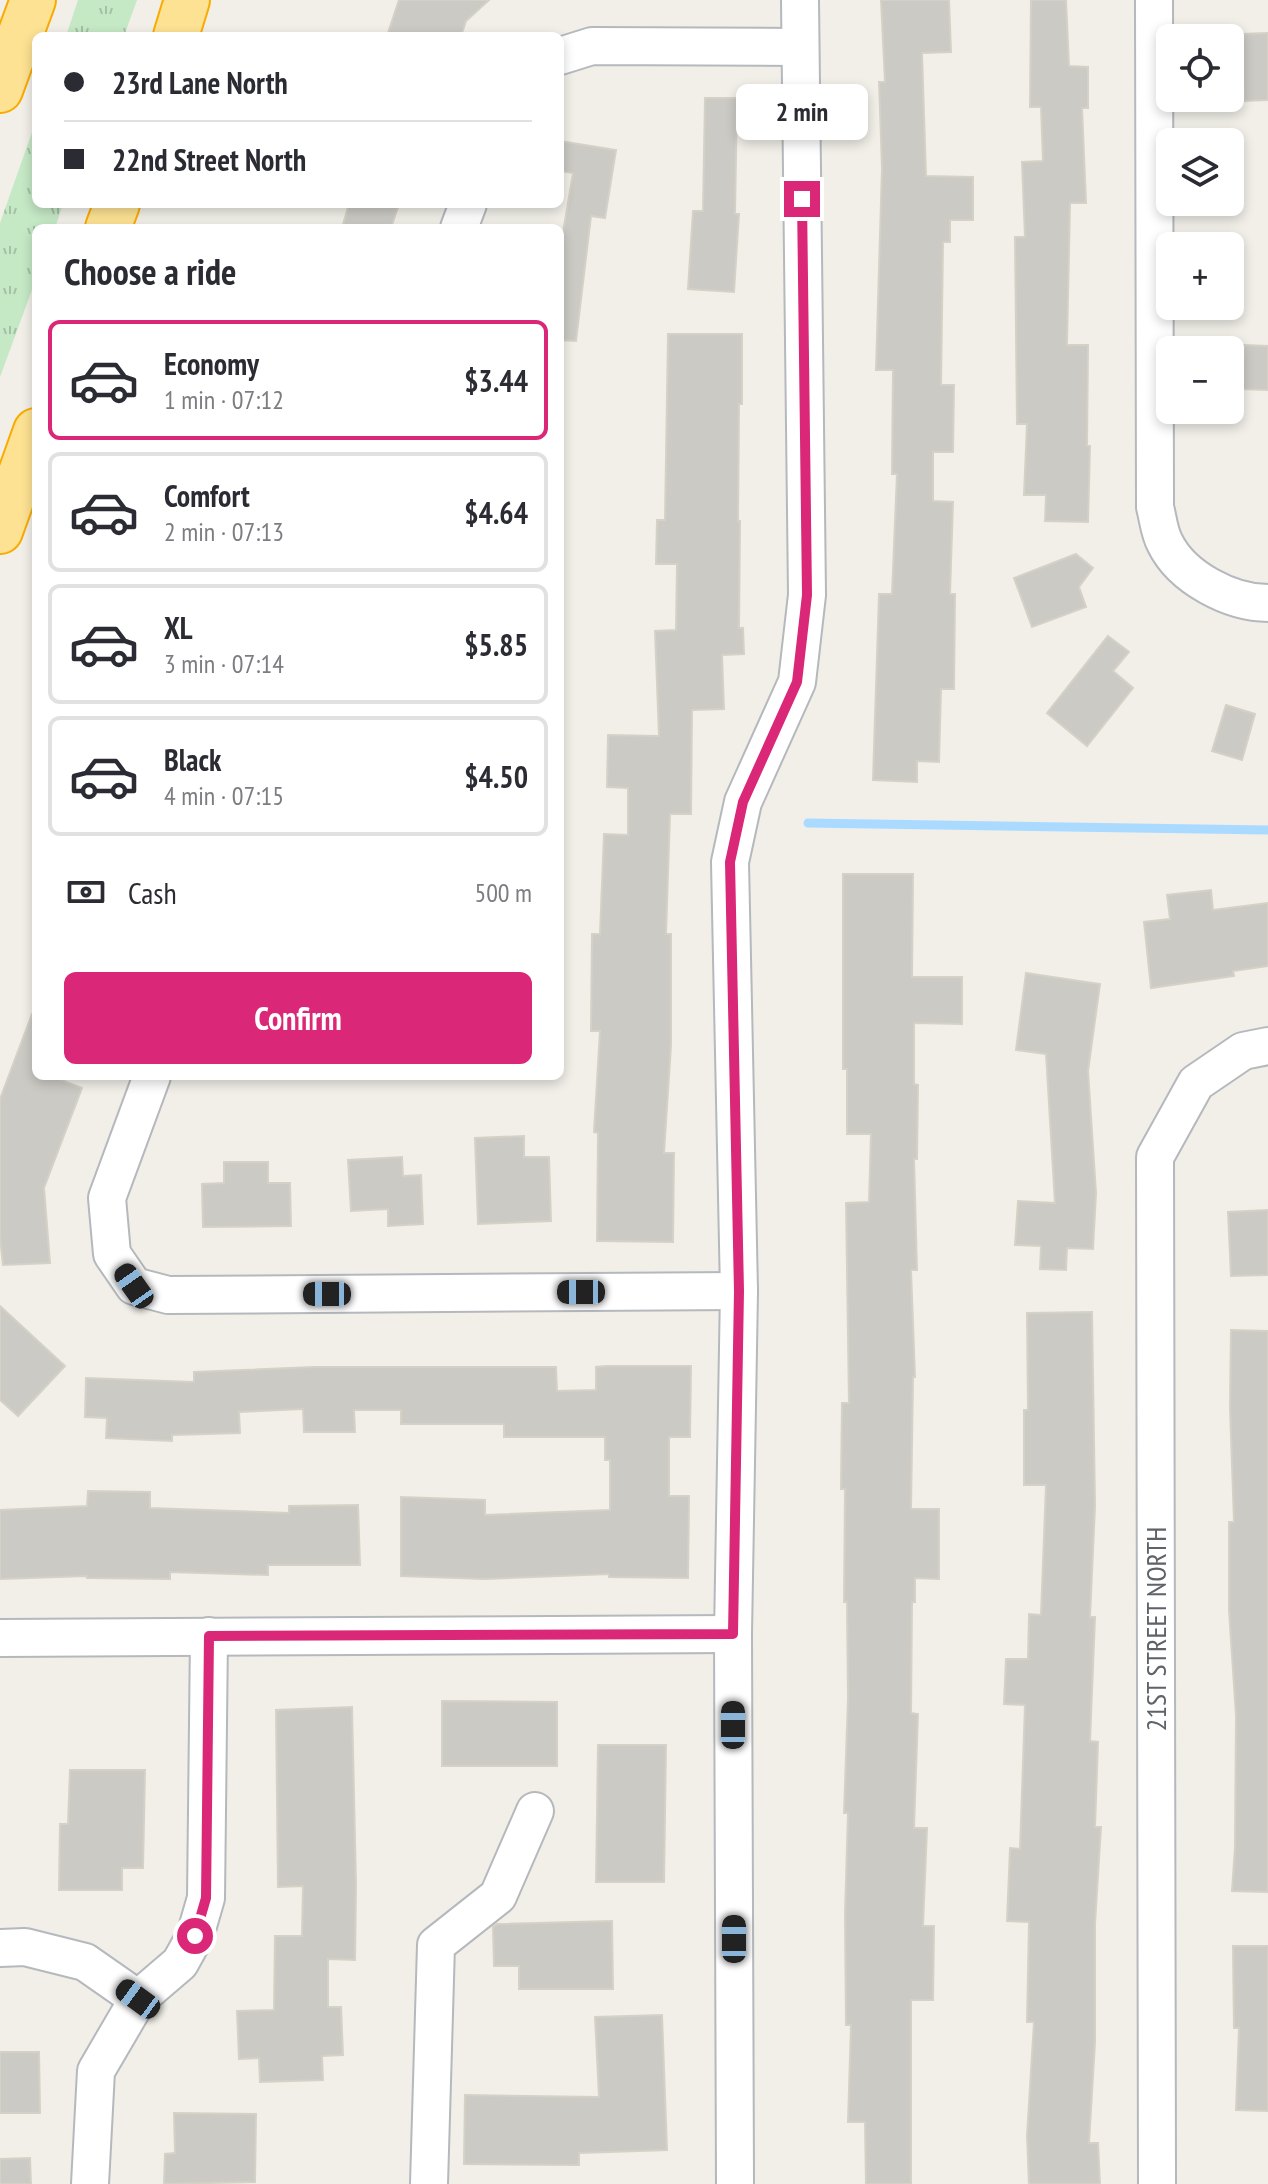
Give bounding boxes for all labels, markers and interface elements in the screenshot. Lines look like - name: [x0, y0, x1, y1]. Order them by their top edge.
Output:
- map controls: [1156, 24, 1244, 424]
- button: locate: [1156, 24, 1244, 112]
- text: 23rd Lane North: [112, 63, 288, 102]
- callout: 2 min: [736, 83, 868, 139]
- text: 2 min: [776, 95, 828, 128]
- button: layers: [1156, 128, 1244, 216]
- text: 22nd Street North: [112, 140, 306, 179]
- route end: [784, 181, 820, 217]
- button: +: [1156, 232, 1244, 320]
- text: Choose a ride: [64, 248, 236, 295]
- button: −: [1156, 336, 1244, 424]
- icon: car: [68, 344, 140, 416]
- text: Economy: [164, 344, 259, 383]
- text: $3.44: [464, 361, 528, 400]
- text: 1 min · 07:12: [164, 383, 284, 416]
- icon: car: [68, 476, 140, 548]
- text: Comfort: [164, 476, 250, 515]
- text: $4.64: [464, 493, 528, 532]
- text: 2 min · 07:13: [164, 515, 284, 548]
- icon: car: [68, 608, 140, 680]
- text: XL: [164, 608, 193, 647]
- text: $5.85: [464, 625, 528, 664]
- text: 3 min · 07:14: [164, 647, 284, 680]
- icon: car: [68, 740, 140, 812]
- text: Black: [164, 740, 221, 779]
- text: $4.50: [464, 757, 528, 796]
- text: 4 min · 07:15: [164, 779, 284, 812]
- icon: cash: [64, 870, 108, 914]
- text: Cash: [128, 873, 177, 912]
- text: 500 m: [474, 876, 532, 909]
- button: Confirm: [64, 972, 532, 1064]
- car: [110, 1259, 158, 1313]
- car: [557, 1280, 605, 1304]
- car: [303, 1282, 351, 1306]
- street label: 21ST STREET NORTH: [1137, 1527, 1174, 1731]
- car: [721, 1701, 745, 1749]
- car: [722, 1915, 746, 1963]
- route start: [177, 1918, 213, 1954]
- car: [112, 1975, 164, 2023]

